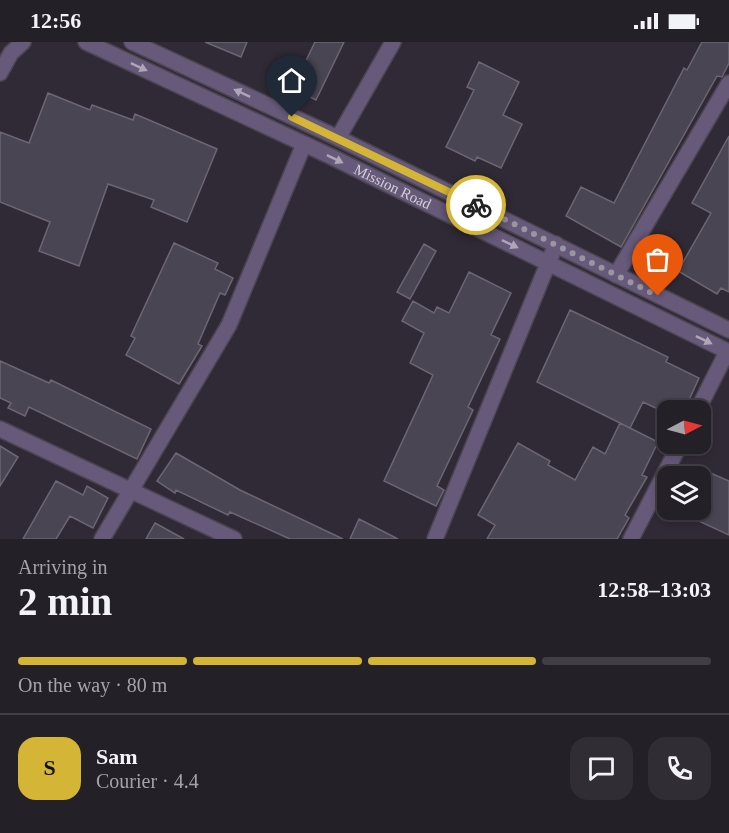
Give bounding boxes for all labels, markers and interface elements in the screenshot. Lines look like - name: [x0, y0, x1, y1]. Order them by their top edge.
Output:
- text: 12:56: [30, 8, 81, 33]
- pin: [266, 55, 317, 117]
- one-way arrow: [131, 62, 148, 71]
- icon: home: [275, 64, 308, 97]
- one-way arrow: [233, 89, 250, 98]
- one-way arrow: [326, 153, 344, 163]
- street label: Mission Road: [351, 161, 434, 213]
- courier: [446, 175, 506, 235]
- icon: bike: [460, 189, 493, 222]
- pin: [632, 234, 683, 296]
- one-way arrow: [502, 239, 519, 248]
- icon: bag: [641, 243, 674, 276]
- one-way arrow: [695, 335, 712, 345]
- north arrow: [657, 400, 711, 454]
- map controls: [657, 400, 711, 520]
- button: layers: [657, 466, 711, 520]
- text: Arriving in: [18, 556, 107, 578]
- text: 12:58–13:03: [597, 577, 711, 602]
- text: 2 min: [18, 580, 112, 623]
- text: On the way · 80 m: [18, 674, 167, 696]
- button: chat: [570, 737, 633, 800]
- button: phone: [648, 737, 711, 800]
- text: Sam: [96, 744, 138, 769]
- text: S: [43, 755, 56, 780]
- text: Courier · 4.4: [96, 770, 199, 792]

